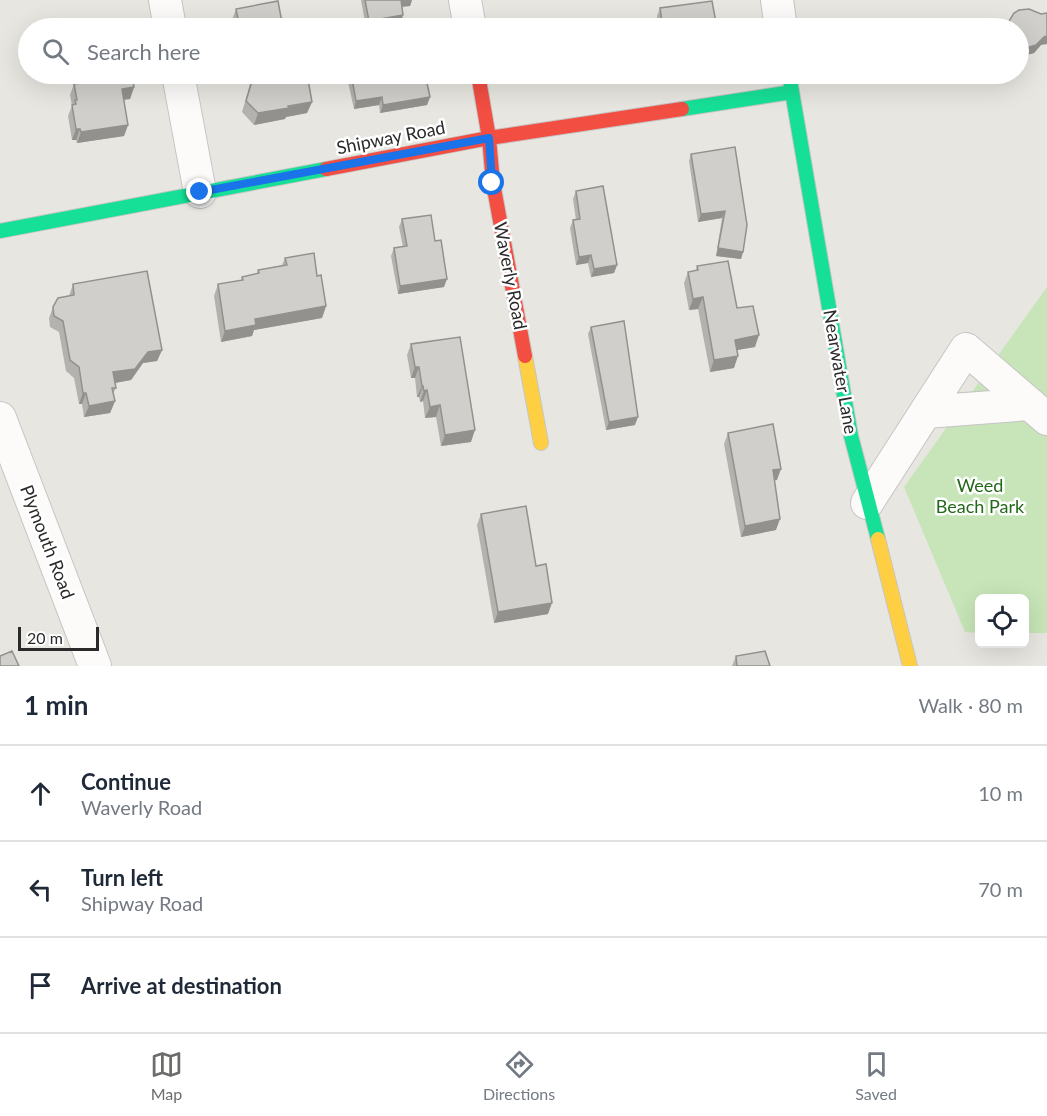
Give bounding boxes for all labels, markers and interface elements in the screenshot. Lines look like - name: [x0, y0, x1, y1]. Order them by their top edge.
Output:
- search box: [18, 18, 1029, 84]
- icon: search: [39, 35, 72, 68]
- text: Search here: [87, 38, 200, 65]
- street label: Shipway Road: [335, 116, 447, 158]
- route start: [478, 169, 504, 195]
- route end: [186, 178, 212, 204]
- street label: Waverly Road: [490, 220, 532, 331]
- street label: Nearwater Lane: [819, 308, 863, 436]
- park label: Weed Beach Park: [936, 474, 1025, 517]
- street label: Plymouth Road: [16, 482, 80, 602]
- map controls: [975, 594, 1029, 648]
- button: locate: [975, 594, 1029, 648]
- scale bar: [18, 624, 99, 652]
- text: 20 m: [27, 628, 63, 647]
- text: 1 min: [24, 689, 88, 721]
- text: Walk · 80 m: [918, 693, 1023, 717]
- text: Continue: [81, 768, 171, 795]
- icon: ahead: [24, 777, 57, 810]
- text: 10 m: [978, 781, 1023, 805]
- text: Waverly Road: [81, 795, 202, 819]
- text: Turn left: [81, 864, 163, 891]
- icon: left: [24, 873, 57, 906]
- text: 70 m: [978, 877, 1023, 901]
- text: Shipway Road: [81, 891, 203, 915]
- icon: arrive: [24, 969, 57, 1002]
- text: Arrive at destination: [81, 972, 282, 999]
- tab: Map: [150, 1048, 183, 1103]
- tab: Directions: [483, 1048, 555, 1103]
- tab: Saved: [855, 1048, 897, 1103]

